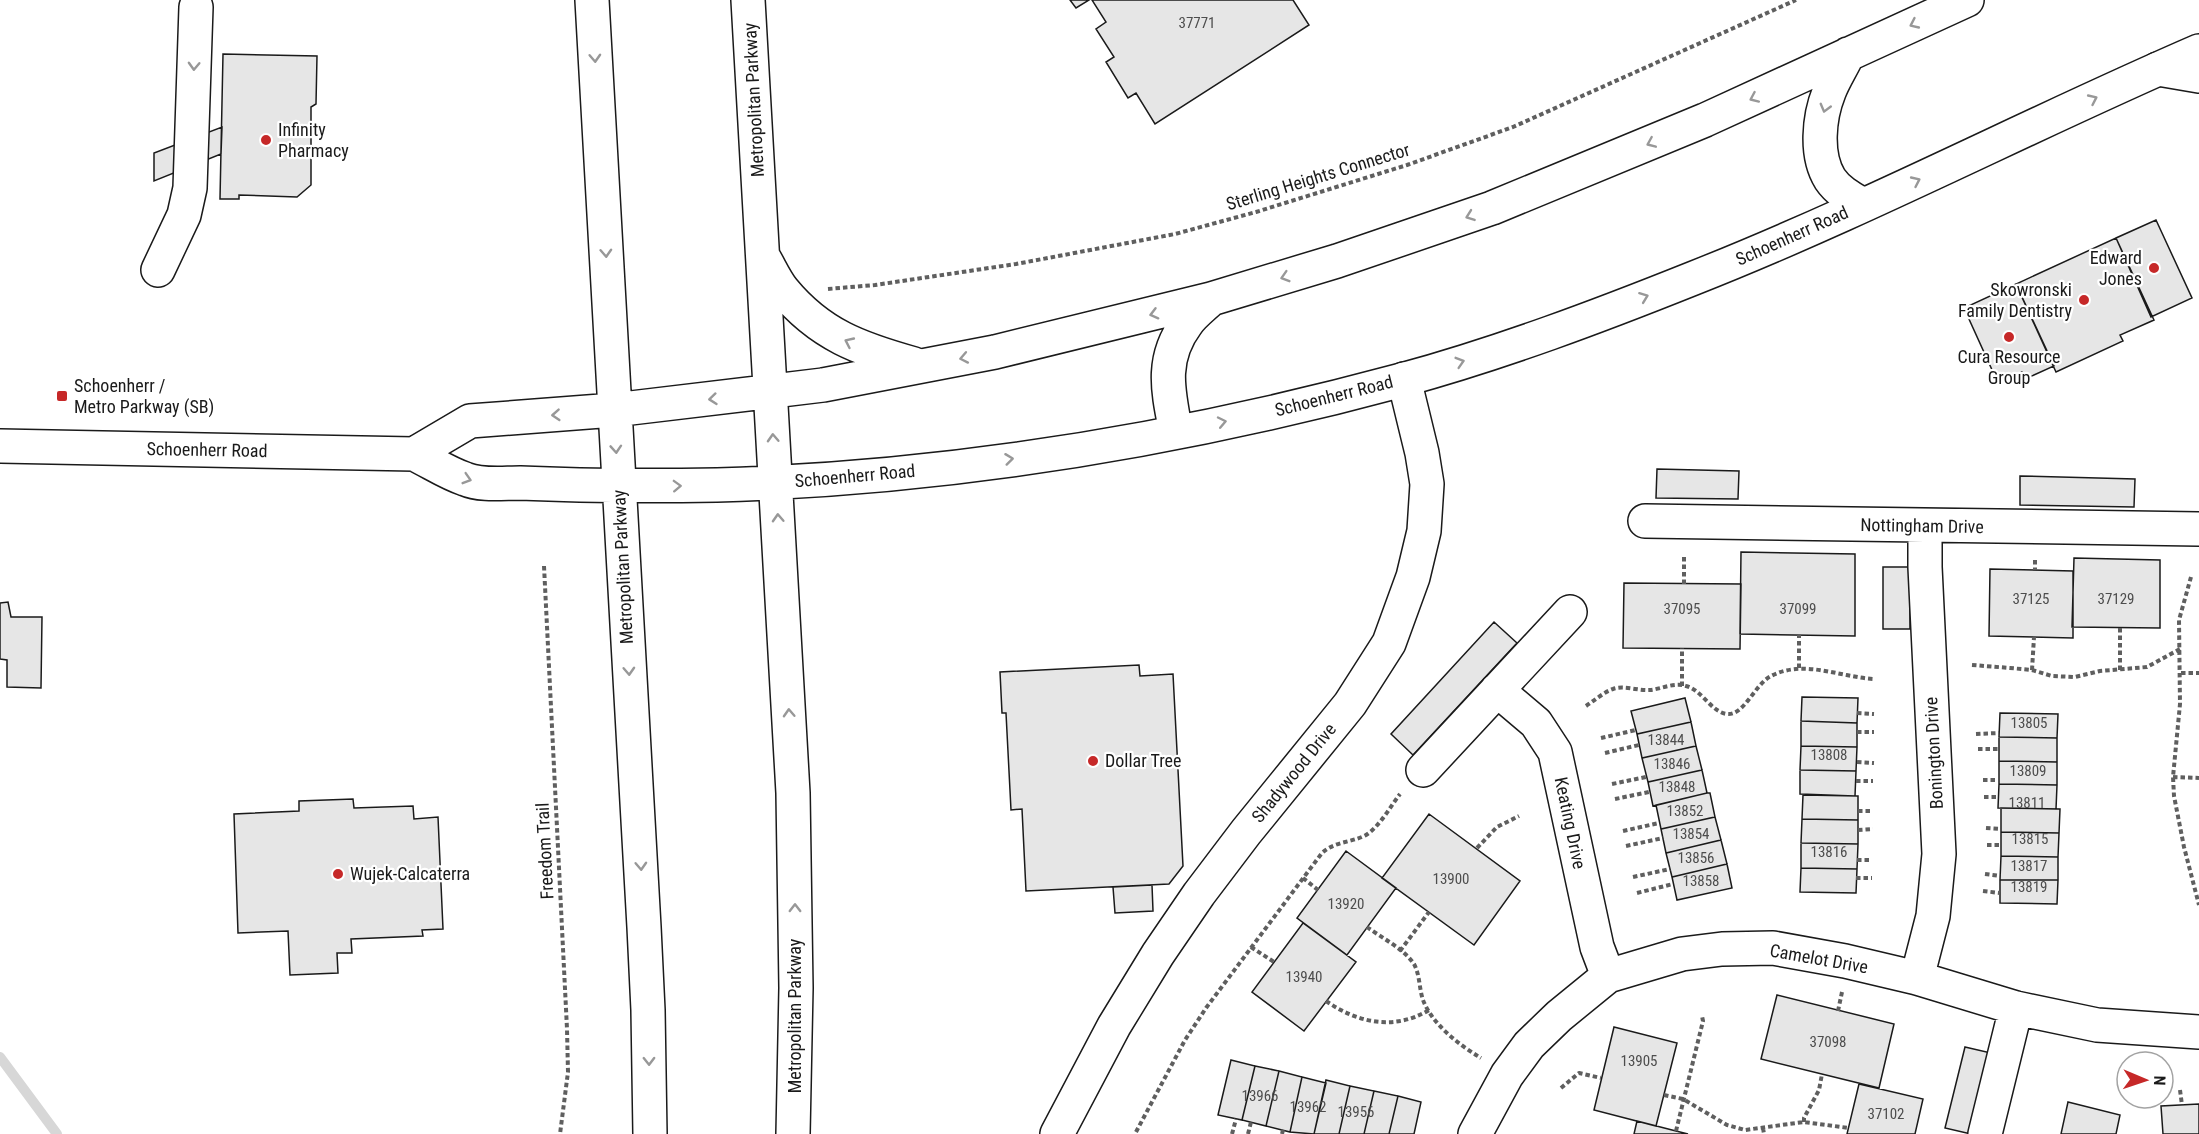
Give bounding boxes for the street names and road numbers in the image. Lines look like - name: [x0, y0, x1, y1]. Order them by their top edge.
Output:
- street label: Metropolitan Parkway: [739, 22, 768, 178]
- street label: Sterling Heights Connector: [1224, 138, 1413, 214]
- street label: Schoenherr Road: [1732, 201, 1851, 270]
- street label: Schoenherr Road: [1273, 371, 1395, 420]
- street label: Schoenherr Road: [146, 438, 268, 461]
- street label: Schoenherr Road: [794, 460, 916, 491]
- street label: Metropolitan Parkway: [608, 489, 637, 645]
- street label: Nottingham Drive: [1860, 514, 1984, 537]
- street label: Bonington Drive: [1920, 696, 1947, 810]
- street label: Shadywood Drive: [1247, 719, 1340, 827]
- street label: Keating Drive: [1550, 775, 1591, 871]
- street label: Freedom Trail: [531, 802, 558, 900]
- street label: Metropolitan Parkway: [784, 938, 805, 1093]
- street label: Camelot Drive: [1768, 940, 1870, 977]

